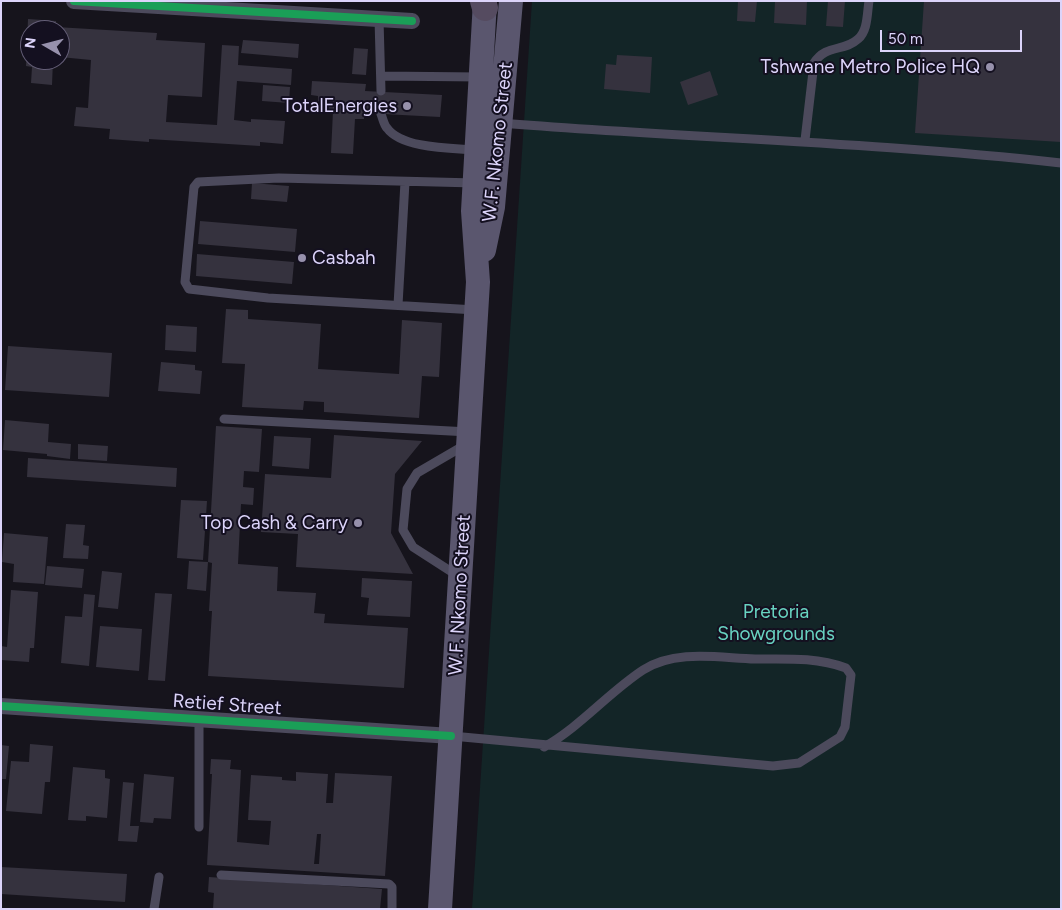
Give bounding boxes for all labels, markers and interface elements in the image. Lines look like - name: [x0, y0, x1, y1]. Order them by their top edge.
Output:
- north arrow: [20, 20, 70, 70]
- scale bar: [882, 20, 1024, 52]
- text: 50 m: [888, 30, 923, 48]
- text: N: [21, 36, 40, 50]
- place label: Tshwane Metro Police HQ: [760, 56, 980, 78]
- street label: W.F. Nkomo Street: [478, 61, 518, 223]
- marker: Tshwane Metro Police HQ: [984, 61, 996, 73]
- place label: TotalEnergies: [282, 95, 397, 117]
- marker: TotalEnergies: [401, 100, 413, 112]
- place label: Casbah: [312, 247, 376, 269]
- marker: Casbah: [296, 252, 308, 264]
- place label: Top Cash & Carry: [201, 512, 348, 534]
- street label: W.F. Nkomo Street: [444, 514, 476, 676]
- marker: Top Cash & Carry: [352, 517, 364, 529]
- park label: Pretoria Showgrounds: [717, 601, 835, 645]
- street label: Retief Street: [172, 690, 282, 720]

